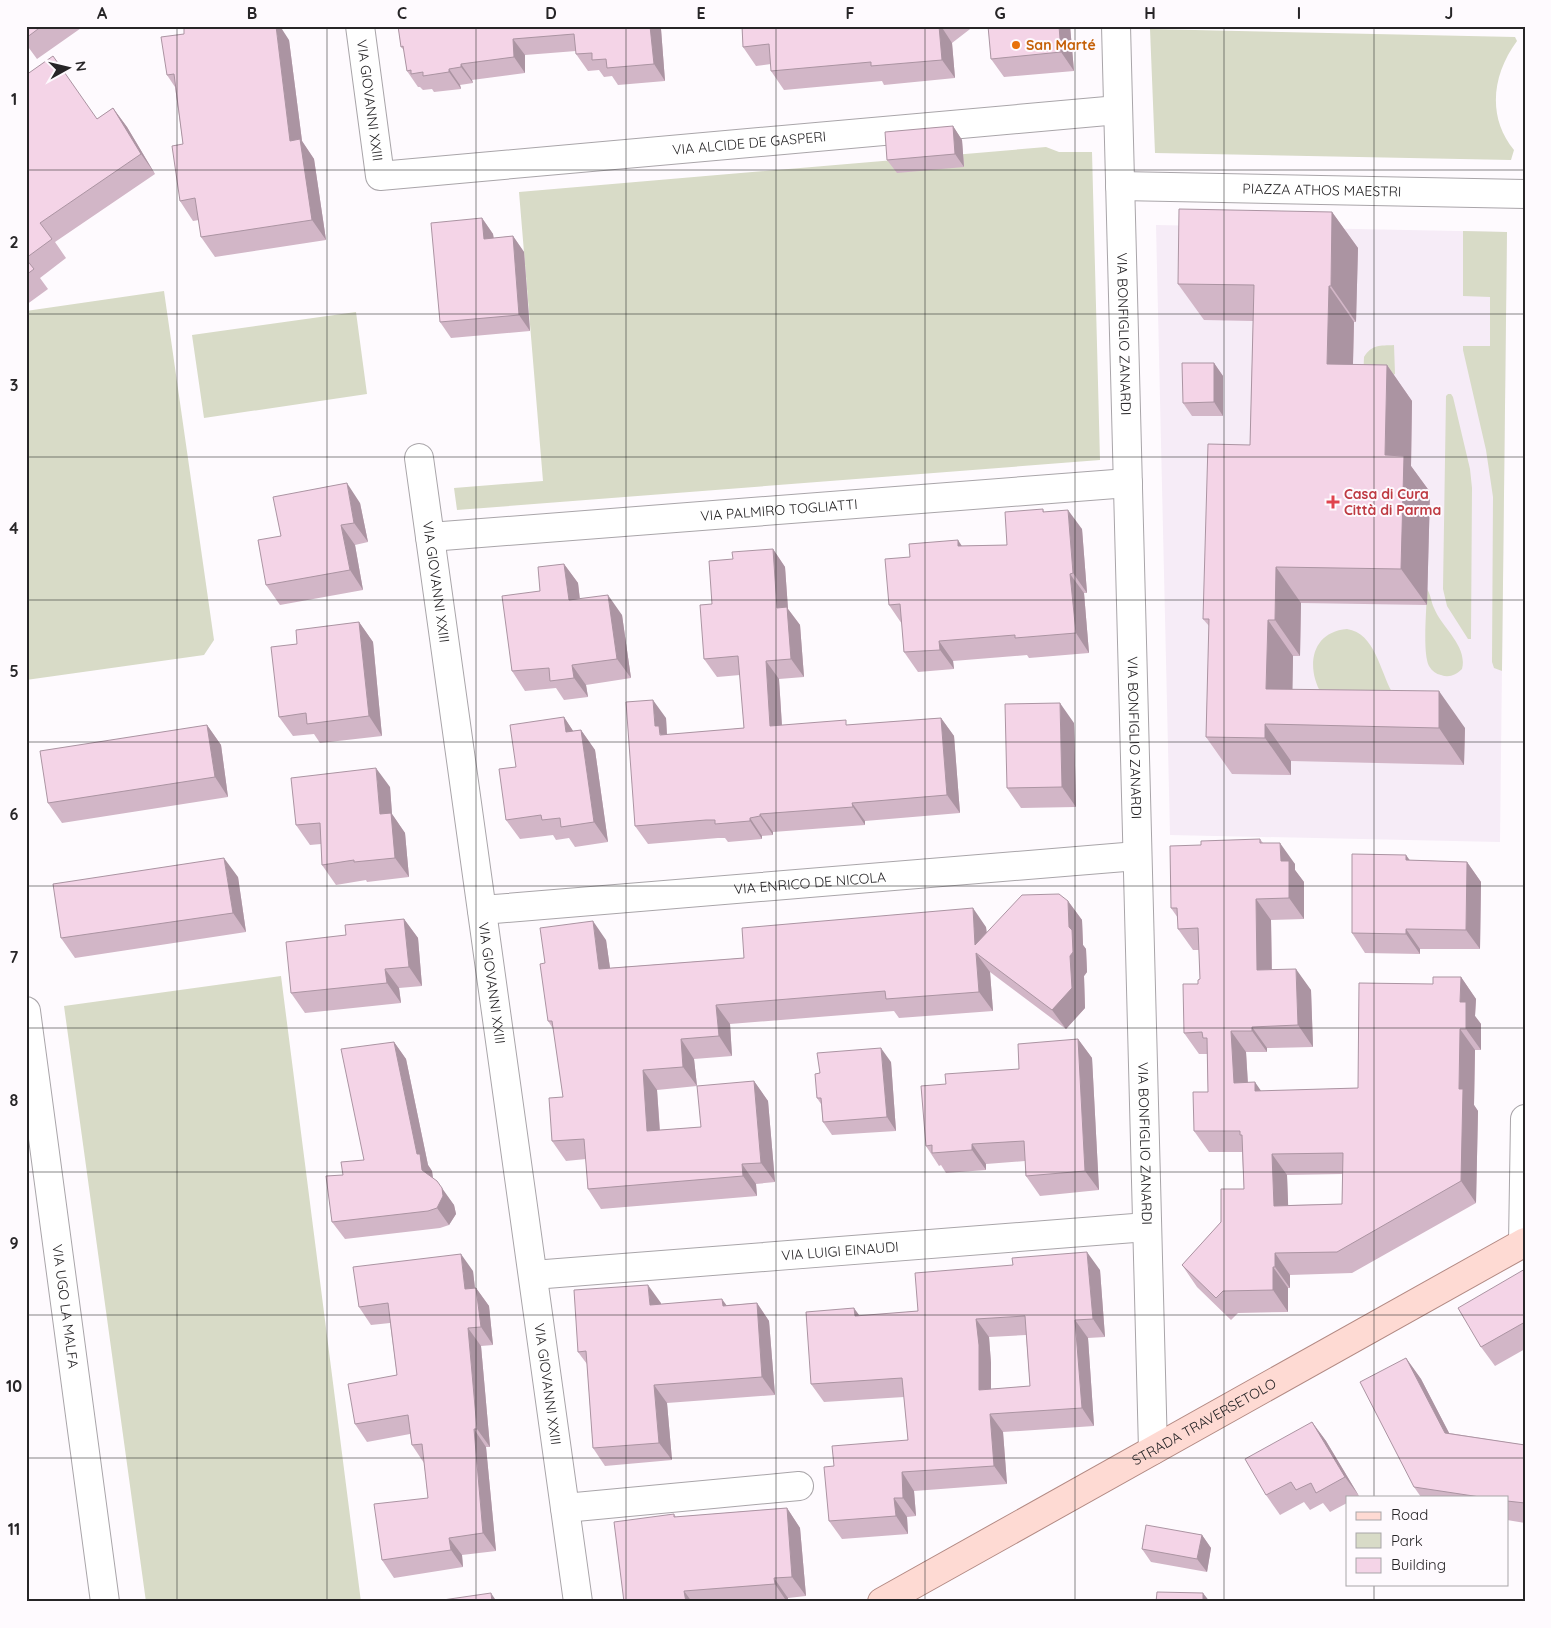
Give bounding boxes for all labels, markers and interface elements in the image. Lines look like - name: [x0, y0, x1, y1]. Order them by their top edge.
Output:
- text: A: [97, 3, 108, 23]
- text: B: [247, 3, 257, 23]
- text: C: [397, 3, 407, 23]
- text: D: [545, 3, 557, 23]
- text: E: [696, 3, 706, 23]
- text: F: [846, 3, 855, 23]
- text: G: [994, 3, 1006, 23]
- text: H: [1144, 3, 1156, 23]
- text: I: [1297, 3, 1301, 23]
- text: J: [1445, 3, 1453, 23]
- place label: San Marté: [1026, 36, 1096, 54]
- street label: VIA GIOVANNI XXIII: [353, 38, 387, 162]
- marker: San Marté: [1010, 39, 1022, 51]
- north arrow: [42, 42, 92, 92]
- text: N: [71, 60, 91, 73]
- text: 1: [11, 89, 17, 109]
- street label: VIA ALCIDE DE GASPERI: [672, 127, 827, 159]
- street label: PIAZZA ATHOS MAESTRI: [1242, 179, 1402, 201]
- text: 2: [9, 232, 19, 252]
- street label: VIA BONFIGLIO ZANARDI: [1113, 252, 1135, 415]
- text: 3: [10, 375, 18, 395]
- place label: Casa di Cura Città di Parma: [1344, 485, 1441, 519]
- street label: VIA PALMIRO TOGLIATTI: [700, 495, 858, 525]
- marker: Casa di Cura Città di Parma: [1326, 495, 1340, 509]
- text: 4: [9, 518, 19, 538]
- street label: VIA GIOVANNI XXIII: [419, 520, 454, 644]
- street label: VIA BONFIGLIO ZANARDI: [1123, 656, 1146, 819]
- text: 5: [9, 661, 19, 681]
- text: 6: [10, 804, 19, 824]
- street label: VIA ENRICO DE NICOLA: [733, 868, 887, 898]
- street label: VIA GIOVANNI XXIII: [475, 921, 509, 1045]
- text: 7: [10, 947, 19, 967]
- street label: VIA BONFIGLIO ZANARDI: [1134, 1062, 1156, 1225]
- text: 8: [10, 1090, 19, 1110]
- text: 9: [9, 1233, 19, 1253]
- street label: VIA LUIGI EINAUDI: [781, 1237, 899, 1265]
- street label: VIA UGO LA MALFA: [48, 1243, 83, 1369]
- street label: VIA GIOVANNI XXIII: [530, 1322, 565, 1446]
- street label: STRADA TRAVERSETOLO: [1129, 1374, 1280, 1469]
- text: 10: [6, 1376, 22, 1396]
- legend: [1346, 1496, 1508, 1586]
- text: Road: [1391, 1505, 1428, 1524]
- text: 11: [8, 1519, 20, 1539]
- text: Park: [1391, 1531, 1423, 1550]
- text: Building: [1391, 1555, 1446, 1574]

